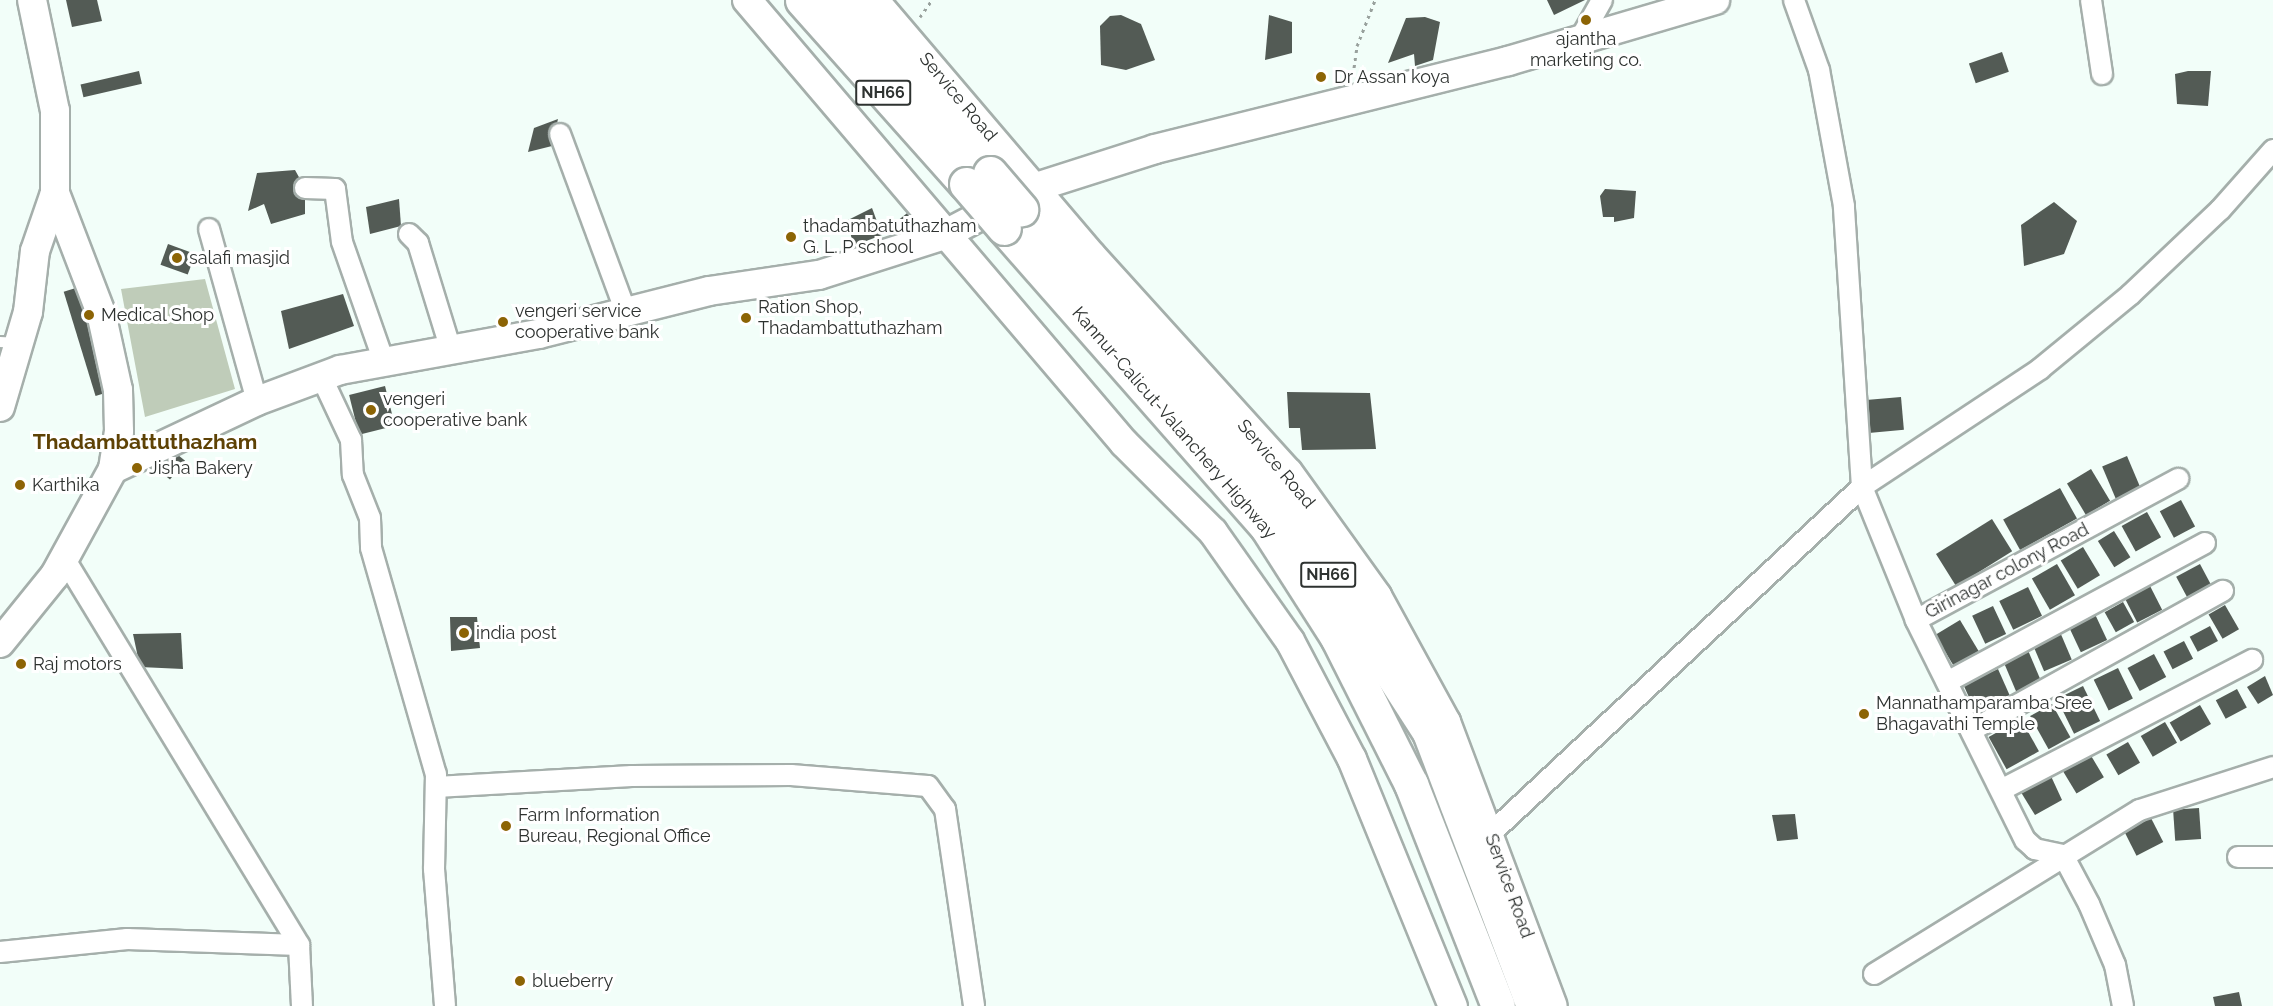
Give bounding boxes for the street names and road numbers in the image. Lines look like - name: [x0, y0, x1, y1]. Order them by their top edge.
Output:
- street label: Service Road: [915, 48, 1001, 146]
- road number: NH66: [854, 80, 912, 106]
- street label: Kannur-Calicut-Valanchery Highway: [1067, 302, 1281, 544]
- street label: Service Road: [1233, 415, 1319, 513]
- street label: Girinagar colony Road: [1921, 518, 2093, 624]
- road number: NH66: [1300, 562, 1356, 588]
- street label: Service Road: [1480, 831, 1538, 941]

